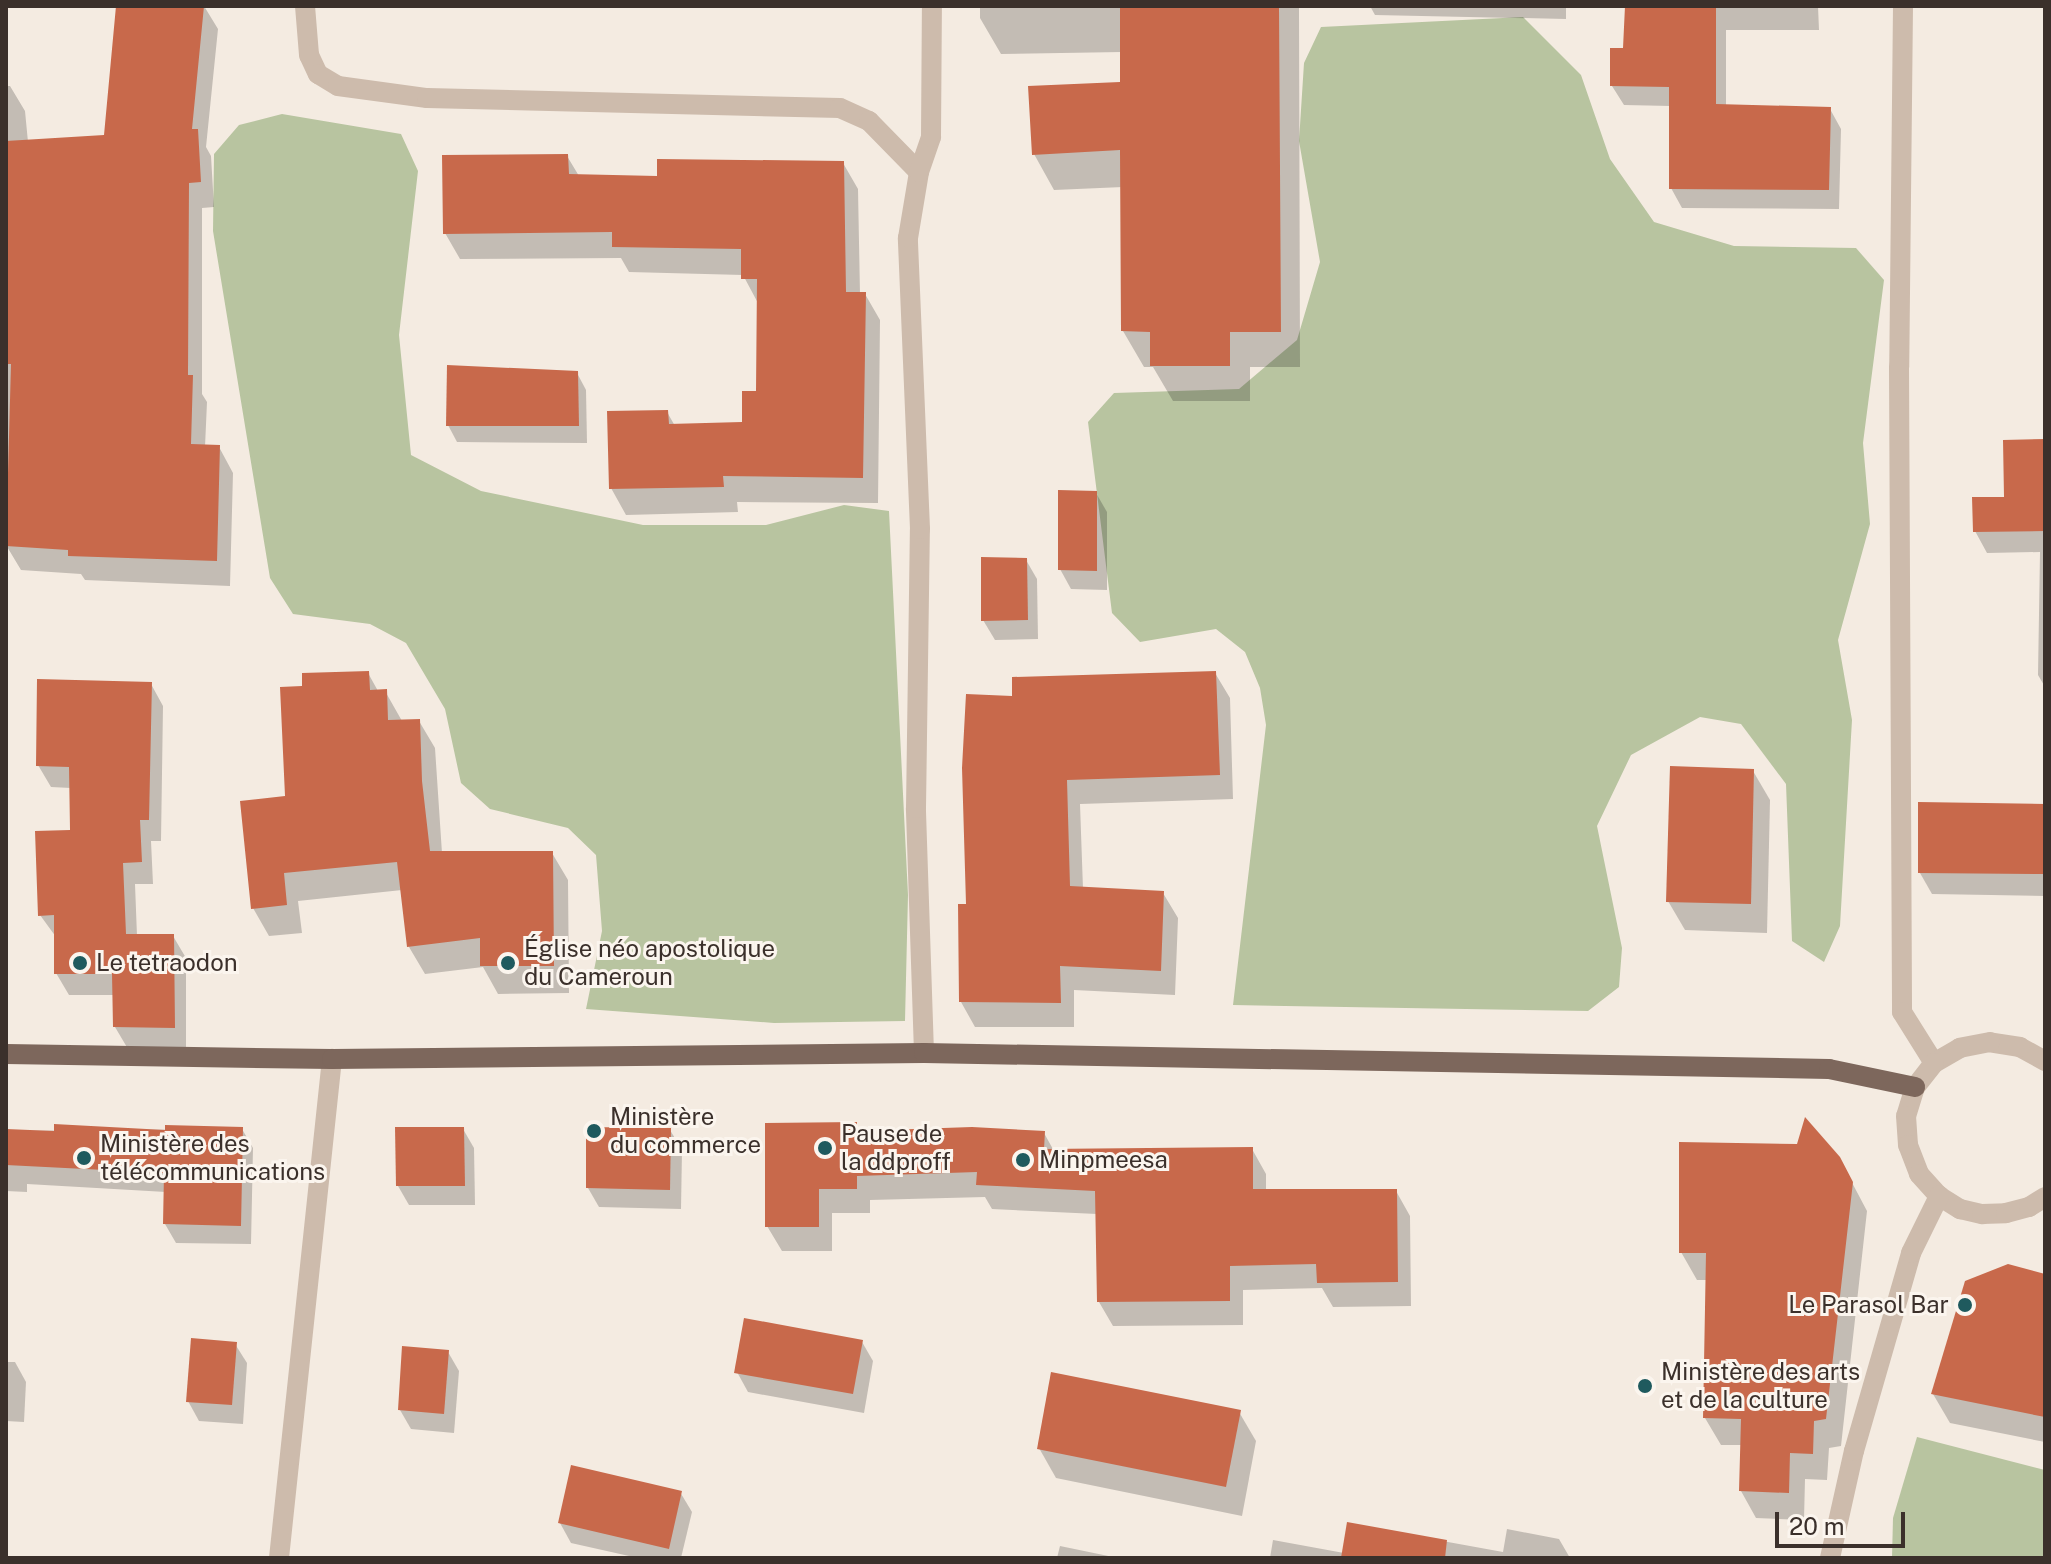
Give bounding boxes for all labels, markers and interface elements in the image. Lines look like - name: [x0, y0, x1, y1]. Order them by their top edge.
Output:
- place label: Église néo apostolique du Cameroun: [524, 935, 775, 991]
- place label: Le tetraodon: [96, 949, 238, 977]
- marker: Le tetraodon: [71, 954, 89, 972]
- marker: Église néo apostolique du Cameroun: [499, 954, 517, 972]
- place label: Ministère du commerce: [610, 1103, 761, 1159]
- place label: Pause de la ddproff: [841, 1120, 951, 1176]
- marker: Ministère du commerce: [585, 1122, 603, 1140]
- place label: Ministère des télécommunications: [100, 1130, 325, 1186]
- marker: Pause de la ddproff: [816, 1139, 834, 1157]
- place label: Minpmeesa: [1039, 1146, 1168, 1174]
- marker: Ministère des télécommunications: [75, 1149, 93, 1167]
- marker: Minpmeesa: [1014, 1151, 1032, 1169]
- place label: Le Parasol Bar: [1788, 1291, 1949, 1319]
- marker: Le Parasol Bar: [1956, 1296, 1974, 1314]
- place label: Ministère des arts et de la culture: [1661, 1358, 1861, 1414]
- marker: Ministère des arts et de la culture: [1636, 1377, 1654, 1395]
- scale bar: [1779, 1496, 1909, 1546]
- text: 20 m: [1789, 1512, 1845, 1540]

